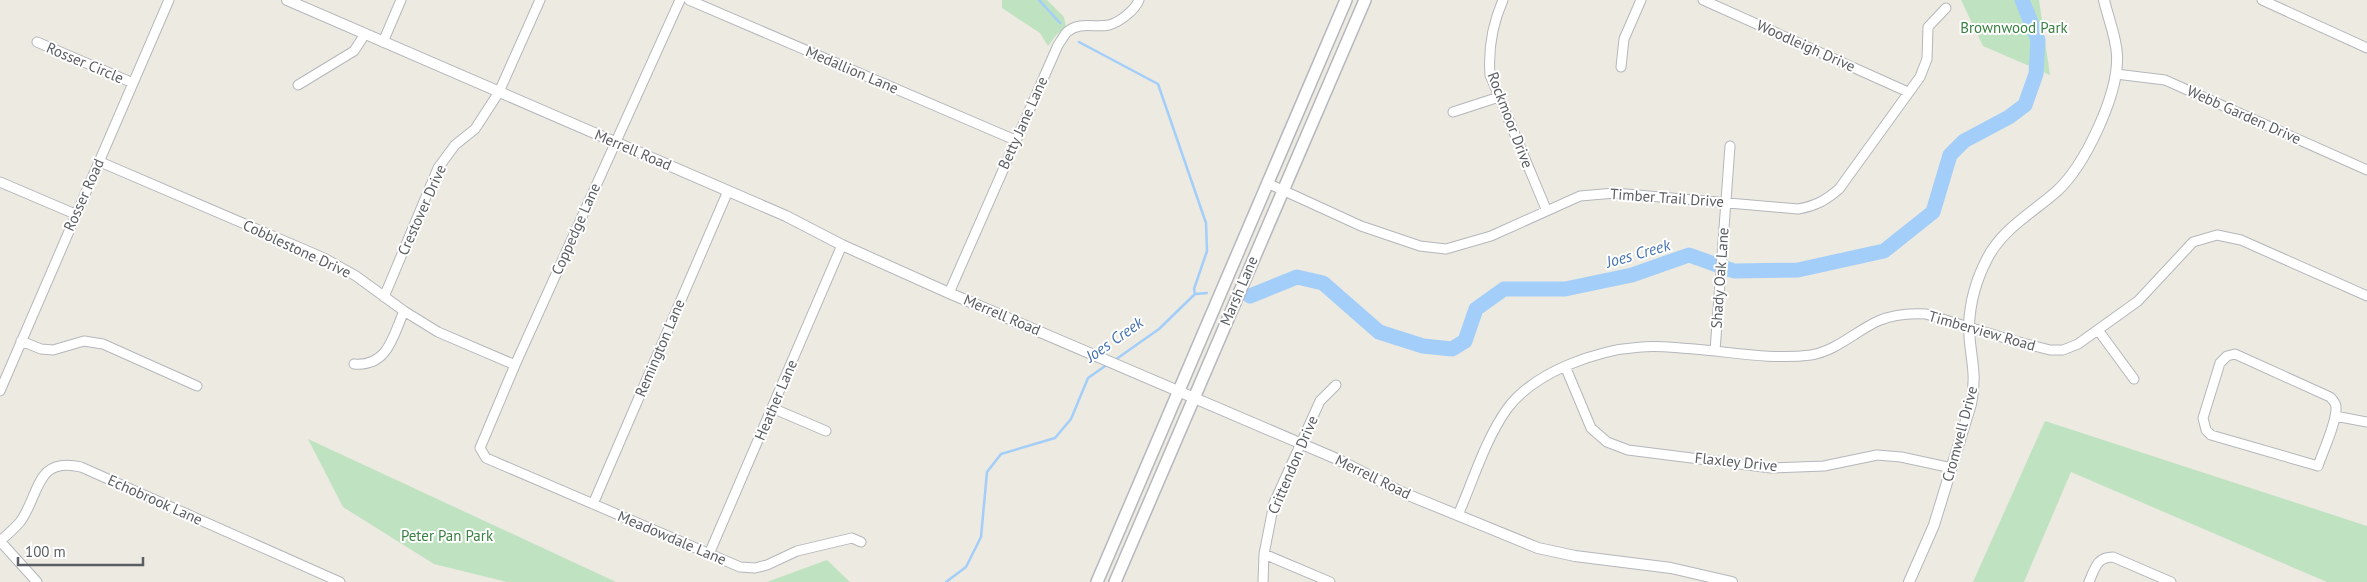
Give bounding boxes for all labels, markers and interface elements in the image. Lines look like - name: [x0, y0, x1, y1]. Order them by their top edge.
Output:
- street label: Woodleigh Drive: [1754, 15, 1858, 76]
- park label: Brownwood Park: [1960, 18, 2069, 37]
- street label: Rosser Circle: [44, 38, 127, 87]
- street label: Medallion Lane: [803, 42, 901, 98]
- street label: Rockmoor Drive: [1483, 69, 1537, 170]
- street label: Betty Jane Lane: [994, 74, 1051, 172]
- street label: Webb Garden Drive: [2184, 81, 2304, 148]
- street label: Merrell Road: [592, 125, 675, 174]
- street label: Rosser Road: [59, 156, 108, 234]
- street label: Crestover Drive: [393, 161, 450, 258]
- street label: Coppedge Lane: [547, 180, 604, 278]
- street label: Timber Trail Drive: [1609, 184, 1725, 211]
- street label: Cobblestone Drive: [240, 215, 354, 282]
- street label: Shady Oak Lane: [1706, 227, 1733, 329]
- water label: Joes Creek: [1603, 234, 1673, 272]
- street label: Marsh Lane: [1215, 253, 1262, 328]
- street label: Merrell Road: [961, 290, 1044, 339]
- street label: Remington Lane: [630, 296, 689, 399]
- street label: Timberview Road: [1926, 306, 2038, 355]
- water label: Joes Creek: [1080, 311, 1147, 367]
- street label: Heather Lane: [750, 357, 801, 443]
- street label: Cromwell Drive: [1938, 384, 1981, 484]
- street label: Crittendon Drive: [1263, 413, 1322, 517]
- street label: Flaxley Drive: [1694, 448, 1778, 475]
- street label: Merrell Road: [1332, 450, 1414, 503]
- street label: Echobrook Lane: [105, 470, 206, 529]
- street label: Meadowdale Lane: [615, 506, 729, 569]
- park label: Peter Pan Park: [401, 526, 494, 545]
- scale bar: [18, 534, 142, 566]
- text: 100 m: [25, 542, 66, 561]

